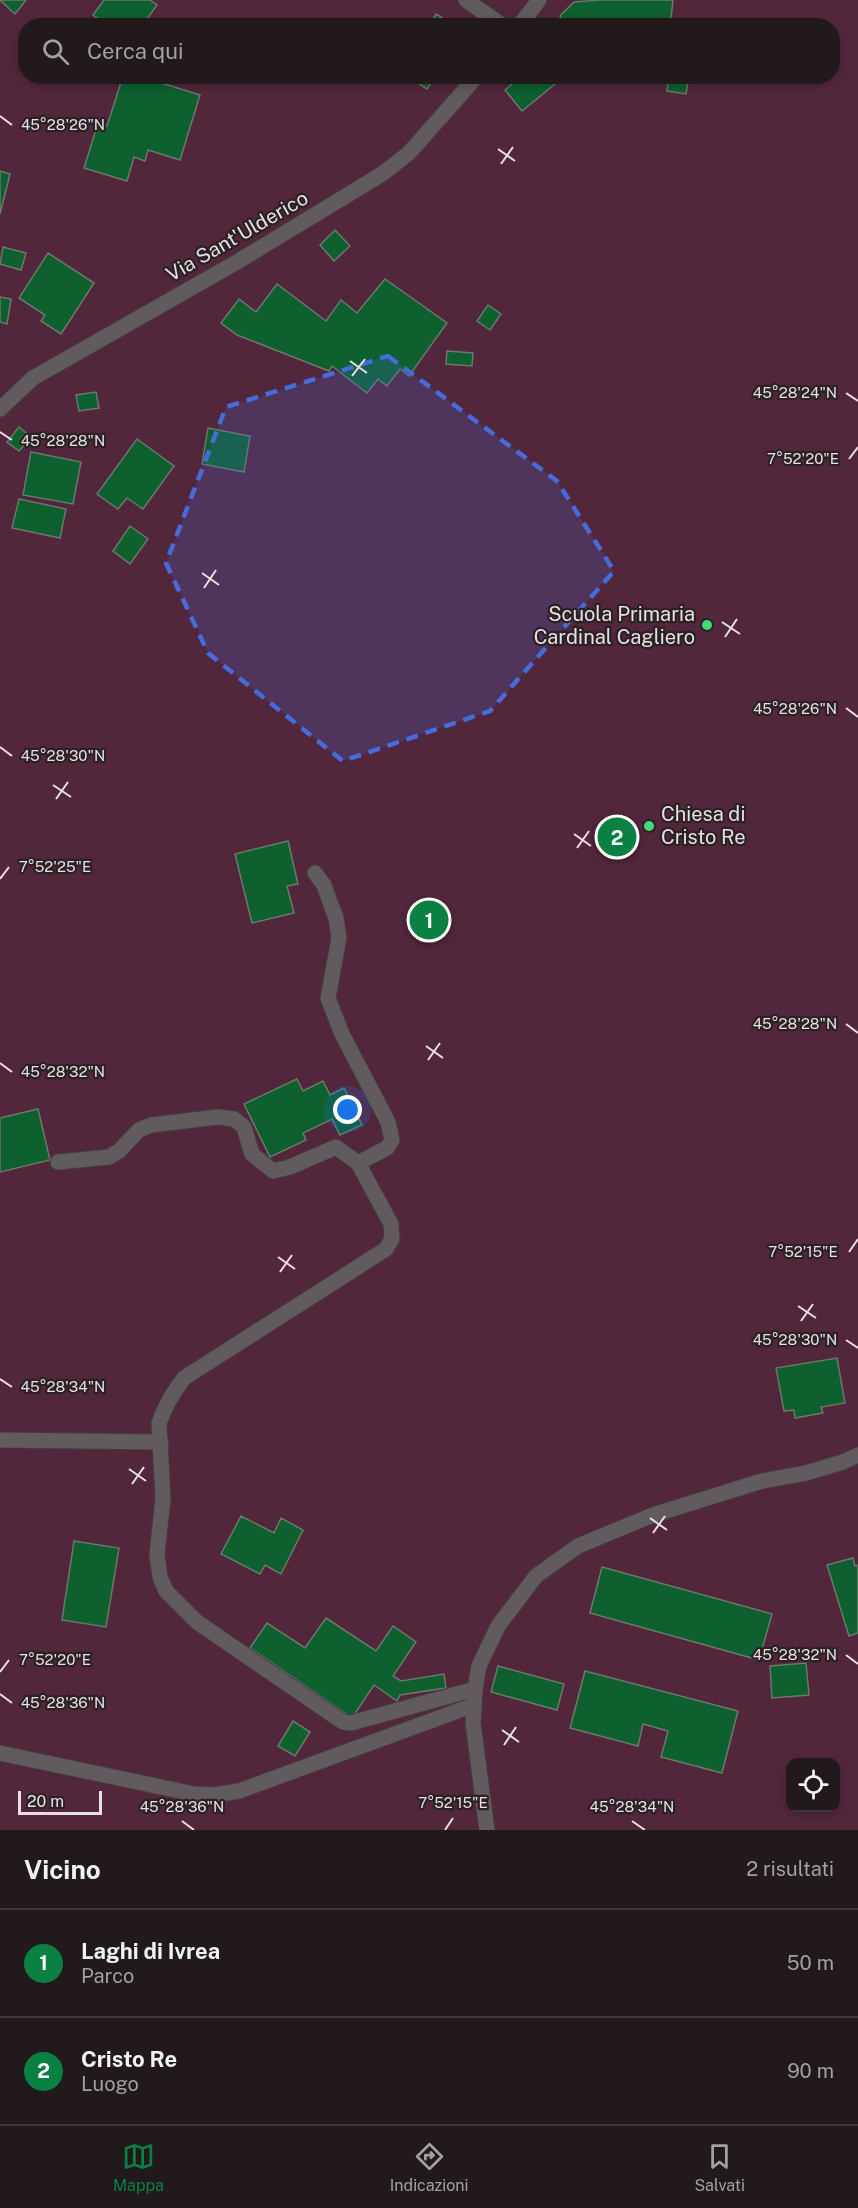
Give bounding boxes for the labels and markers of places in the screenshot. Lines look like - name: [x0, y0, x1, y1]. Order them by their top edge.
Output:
- place label: Scuola Primaria Cardinal Cagliero: [534, 602, 695, 649]
- marker: Scuola Primaria Cardinal Cagliero: [700, 618, 714, 632]
- place label: Chiesa di Cristo Re: [661, 802, 746, 849]
- pin: 2: [598, 814, 636, 860]
- marker: Chiesa di Cristo Re: [642, 819, 656, 833]
- pin: 1: [410, 898, 448, 942]

